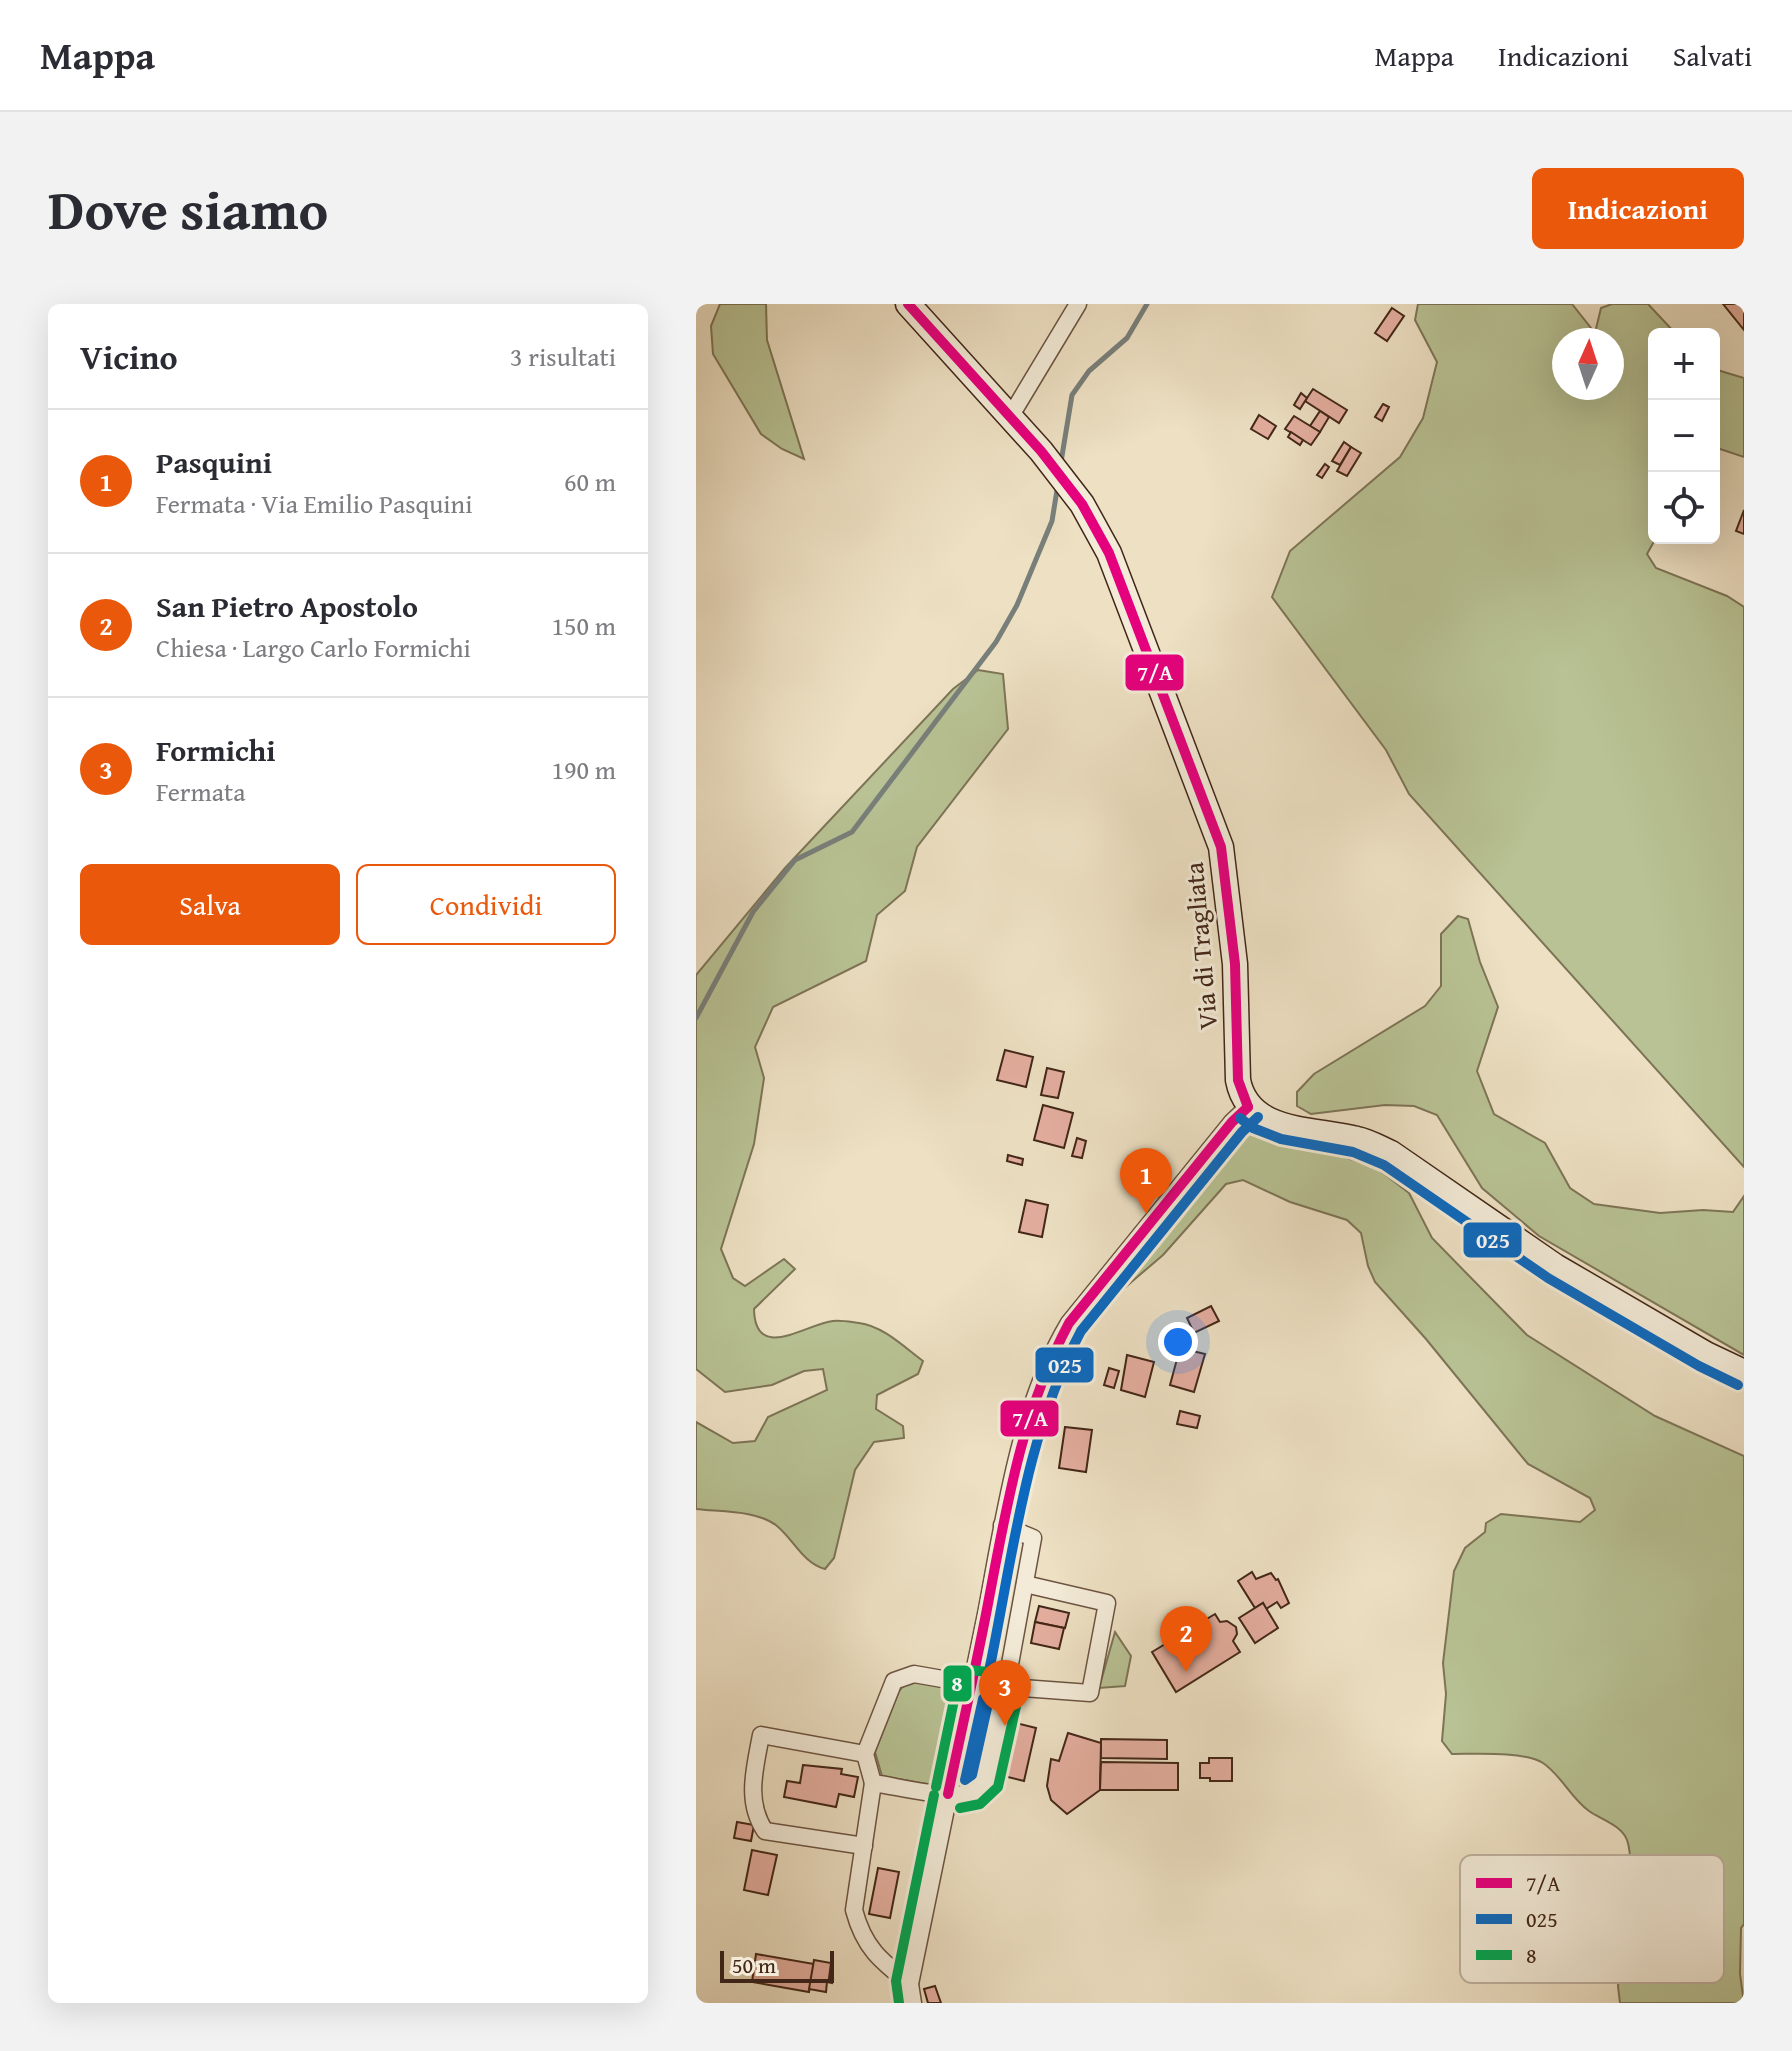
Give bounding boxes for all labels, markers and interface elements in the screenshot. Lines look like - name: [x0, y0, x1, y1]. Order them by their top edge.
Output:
- text: Mappa: [40, 27, 155, 83]
- text: Mappa: [1374, 35, 1454, 76]
- text: Indicazioni: [1498, 35, 1629, 76]
- text: Salvati: [1673, 35, 1752, 76]
- text: Dove siamo: [48, 167, 328, 250]
- button: Indicazioni: [1532, 168, 1744, 249]
- north arrow: [1552, 328, 1624, 400]
- map controls: [1648, 328, 1720, 544]
- button: +: [1648, 328, 1720, 400]
- text: Vicino: [80, 332, 178, 381]
- text: 3 risultati: [510, 337, 616, 376]
- button: −: [1648, 400, 1720, 472]
- text: Pasquini: [156, 440, 272, 484]
- text: 1: [99, 462, 113, 501]
- text: 60 m: [564, 462, 616, 501]
- button: locate: [1648, 472, 1720, 544]
- text: Fermata · Via Emilio Pasquini: [156, 484, 473, 523]
- text: San Pietro Apostolo: [156, 584, 418, 628]
- text: 2: [99, 606, 113, 645]
- text: 150 m: [551, 606, 616, 645]
- text: Chiesa · Largo Carlo Formichi: [156, 628, 471, 667]
- line badge: 7/A: [1124, 653, 1185, 692]
- text: 7/A: [1137, 656, 1173, 688]
- text: Formichi: [156, 728, 276, 772]
- text: 3: [99, 750, 113, 789]
- text: 190 m: [551, 750, 616, 789]
- text: Fermata: [156, 772, 246, 811]
- street label: Via di Tragliata: [1174, 860, 1227, 1031]
- button: Salva: [80, 864, 340, 945]
- button: Condividi: [356, 864, 616, 945]
- pin: 1: [1120, 1148, 1172, 1214]
- line badge: 025: [1462, 1221, 1523, 1259]
- text: 025: [1476, 1224, 1510, 1256]
- your location: [1158, 1322, 1198, 1362]
- line badge: 025: [1034, 1346, 1095, 1384]
- text: 025: [1048, 1349, 1082, 1381]
- line badge: 7/A: [999, 1399, 1060, 1438]
- text: 7/A: [1012, 1402, 1048, 1434]
- pin: 2: [1160, 1606, 1212, 1672]
- pin: 3: [979, 1660, 1031, 1726]
- line badge: 8: [942, 1664, 973, 1703]
- text: 8: [951, 1667, 963, 1699]
- legend: [1460, 1855, 1724, 1983]
- text: 7/A: [1526, 1867, 1561, 1899]
- text: 025: [1526, 1903, 1558, 1935]
- text: 8: [1526, 1939, 1537, 1971]
- scale bar: [720, 1947, 834, 1983]
- text: 50 m: [732, 1949, 776, 1981]

